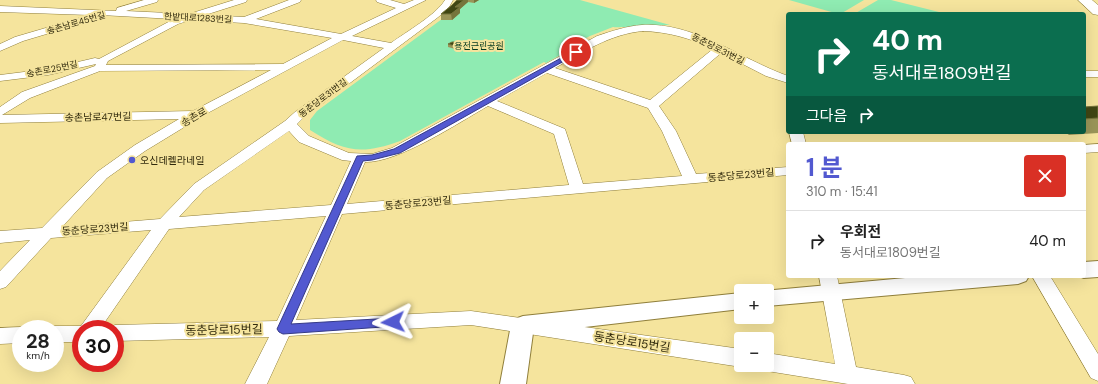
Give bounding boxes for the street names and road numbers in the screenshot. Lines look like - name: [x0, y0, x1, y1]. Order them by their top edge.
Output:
- street label: 송촌남로45번길: [45, 9, 107, 37]
- street label: 한밭대로1283번길: [164, 10, 232, 26]
- street label: 동춘당로31번길: [690, 31, 746, 67]
- street label: 송촌로25번길: [25, 58, 79, 80]
- street label: 동춘당로31번길: [296, 76, 350, 120]
- street label: 송촌로: [179, 104, 209, 130]
- street label: 송촌남로47번길: [65, 110, 131, 124]
- street label: 동춘당로23번길: [707, 166, 775, 184]
- street label: 동춘당로23번길: [384, 194, 452, 212]
- street label: 동춘당로23번길: [61, 220, 129, 238]
- street label: 동춘당로15번길: [185, 321, 263, 339]
- street label: 동춘당로15번길: [593, 328, 671, 356]

